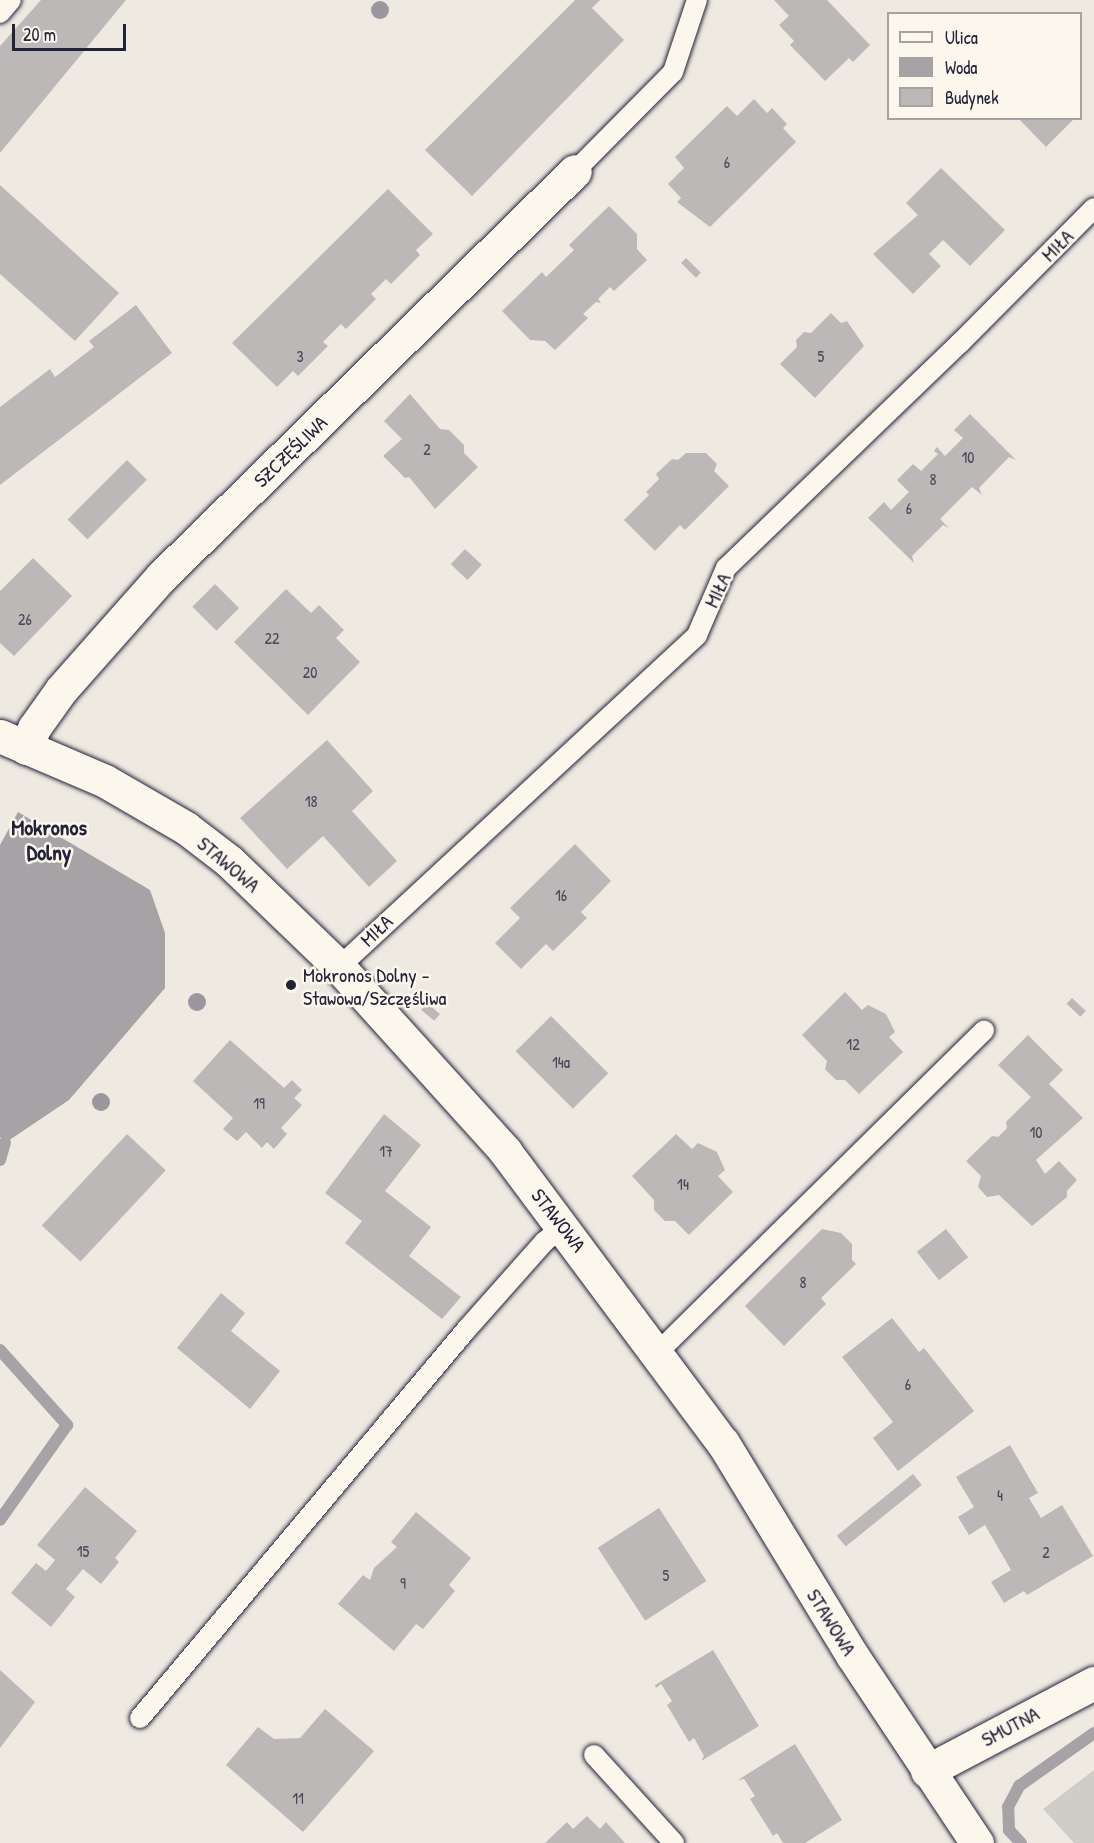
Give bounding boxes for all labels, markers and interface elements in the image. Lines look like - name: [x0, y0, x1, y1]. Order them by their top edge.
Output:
- scale bar: [15, 12, 129, 50]
- legend: [887, 12, 1082, 120]
- text: 20 m: [23, 22, 56, 47]
- text: Ulica: [945, 25, 978, 50]
- text: Woda: [945, 55, 977, 80]
- text: Budynek: [945, 85, 999, 110]
- house number: 6: [724, 152, 730, 172]
- street label: MIŁA: [1036, 224, 1078, 266]
- house number: 3: [296, 346, 304, 366]
- house number: 5: [818, 346, 824, 366]
- street label: SZCZĘŚLIWA: [248, 410, 332, 492]
- house number: 2: [423, 439, 431, 459]
- house number: 10: [962, 447, 974, 467]
- house number: 8: [930, 469, 936, 489]
- house number: 6: [906, 498, 912, 518]
- street label: MIŁA: [699, 569, 735, 611]
- house number: 26: [18, 609, 32, 629]
- house number: 22: [265, 628, 279, 648]
- house number: 20: [303, 662, 317, 682]
- house number: 18: [305, 791, 317, 811]
- district label: Mokronos Dolny: [11, 814, 87, 866]
- street label: STAWOWA: [193, 831, 265, 897]
- house number: 16: [555, 885, 567, 905]
- street label: MIŁA: [355, 909, 397, 951]
- place label: Mokronos Dolny - Stawowa/Szczęśliwa: [303, 962, 446, 1009]
- marker: Mokronos Dolny - Stawowa/Szczęśliwa: [284, 978, 298, 992]
- house number: 12: [846, 1034, 860, 1054]
- house number: 14a: [552, 1052, 570, 1072]
- house number: 19: [253, 1093, 265, 1113]
- house number: 10: [1030, 1122, 1042, 1142]
- house number: 17: [379, 1141, 393, 1161]
- house number: 14: [677, 1174, 689, 1194]
- street label: STAWOWA: [527, 1184, 591, 1256]
- house number: 8: [800, 1272, 806, 1292]
- house number: 6: [905, 1374, 911, 1394]
- house number: 4: [997, 1485, 1003, 1505]
- house number: 15: [77, 1541, 89, 1561]
- house number: 2: [1042, 1542, 1050, 1562]
- house number: 5: [663, 1565, 669, 1585]
- house number: 9: [400, 1573, 406, 1593]
- street label: STAWOWA: [802, 1584, 862, 1660]
- street label: SMUTNA: [977, 1701, 1043, 1751]
- house number: 11: [292, 1788, 304, 1808]

